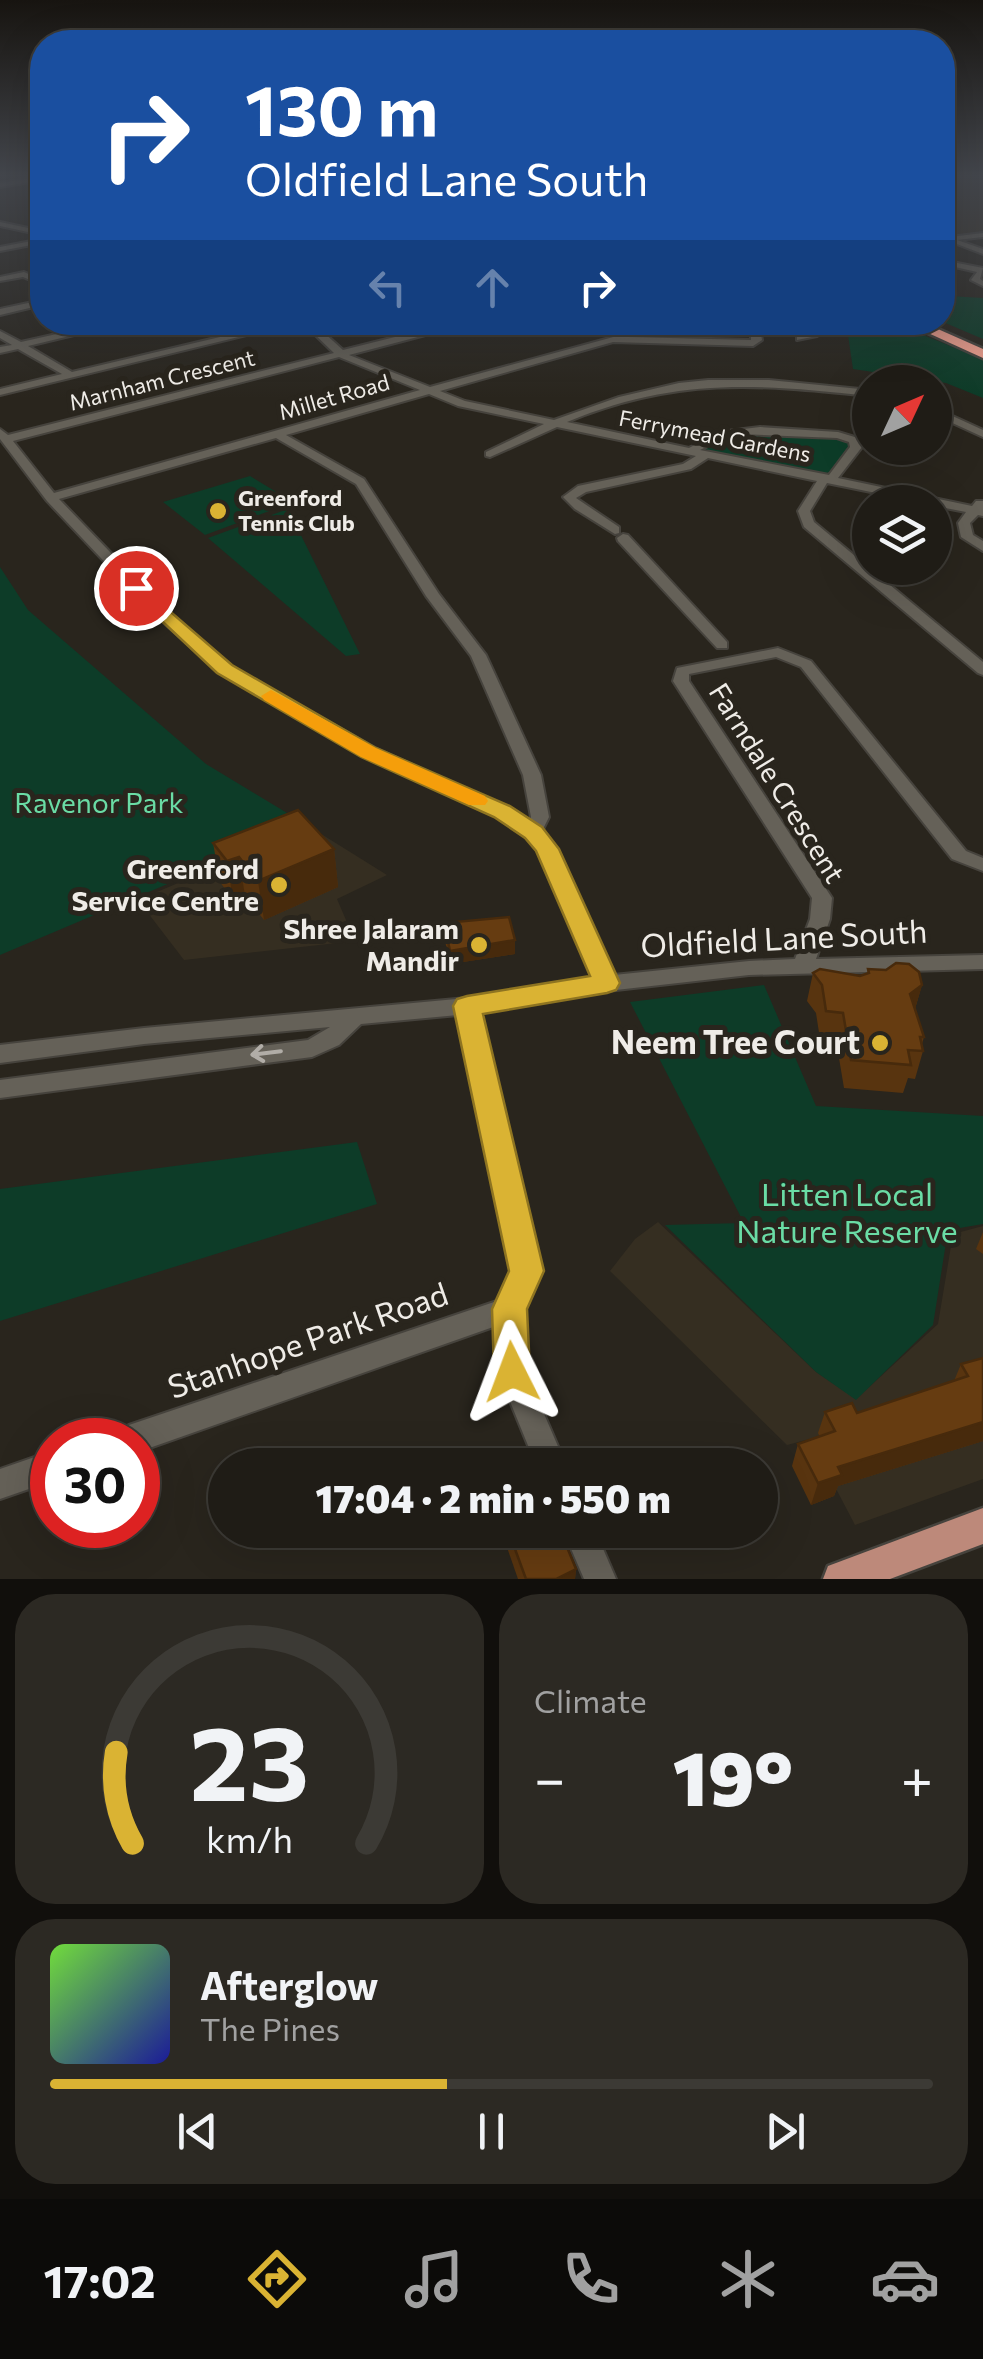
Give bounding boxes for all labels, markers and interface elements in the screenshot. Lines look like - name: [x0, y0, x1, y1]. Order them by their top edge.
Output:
- text: 130 m: [245, 65, 438, 150]
- icon: right: [80, 70, 210, 200]
- text: Oldfield Lane South: [245, 150, 648, 205]
- icon: left: [360, 260, 415, 315]
- icon: ahead: [465, 260, 520, 315]
- icon: right: [570, 260, 625, 315]
- street label: Marnham Crescent: [66, 343, 258, 416]
- north arrow: [852, 365, 952, 465]
- map controls: [852, 365, 952, 585]
- street label: Millet Road: [275, 368, 392, 425]
- street label: Ferrymead Gardens: [617, 404, 813, 467]
- place label: Greenford Tennis Club: [238, 484, 355, 536]
- button: layers: [852, 485, 952, 585]
- marker: Greenford Tennis Club: [207, 500, 229, 522]
- pin: [94, 546, 179, 631]
- icon: arrive: [109, 561, 164, 616]
- street label: Farndale Crescent: [703, 676, 853, 889]
- park label: Ravenor Park: [14, 785, 184, 819]
- place label: Greenford Service Centre: [71, 851, 259, 917]
- marker: Greenford Service Centre: [268, 874, 290, 896]
- street label: Oldfield Lane South: [640, 910, 928, 964]
- place label: Shree Jalaram Mandir: [283, 911, 459, 977]
- marker: Shree Jalaram Mandir: [468, 934, 490, 956]
- place label: Neem Tree Court: [611, 1021, 860, 1061]
- marker: Neem Tree Court: [869, 1032, 891, 1054]
- one-way arrow: [250, 1044, 282, 1063]
- park label: Litten Local Nature Reserve: [736, 1173, 958, 1250]
- street label: Stanhope Park Road: [162, 1272, 453, 1406]
- position arrow: [460, 1320, 564, 1424]
- speed limit sign: 30: [30, 1418, 160, 1548]
- text: 17:04 · 2 min · 550 m: [315, 1474, 671, 1521]
- text: Climate: [534, 1680, 647, 1720]
- text: 23: [190, 1695, 309, 1822]
- text: 19°: [673, 1730, 793, 1821]
- text: −: [534, 1743, 565, 1810]
- text: +: [901, 1743, 933, 1810]
- text: km/h: [206, 1817, 293, 1860]
- text: Afterglow: [200, 1961, 378, 2008]
- text: The Pines: [200, 2008, 340, 2048]
- icon: previous: [170, 2104, 225, 2159]
- icon: pause: [464, 2104, 519, 2159]
- icon: next: [758, 2104, 813, 2159]
- icon: directions: [242, 2244, 312, 2314]
- icon: music: [399, 2244, 469, 2314]
- icon: phone: [556, 2244, 626, 2314]
- icon: climate: [713, 2244, 783, 2314]
- icon: car: [870, 2244, 940, 2314]
- text: 17:02: [43, 2252, 156, 2307]

